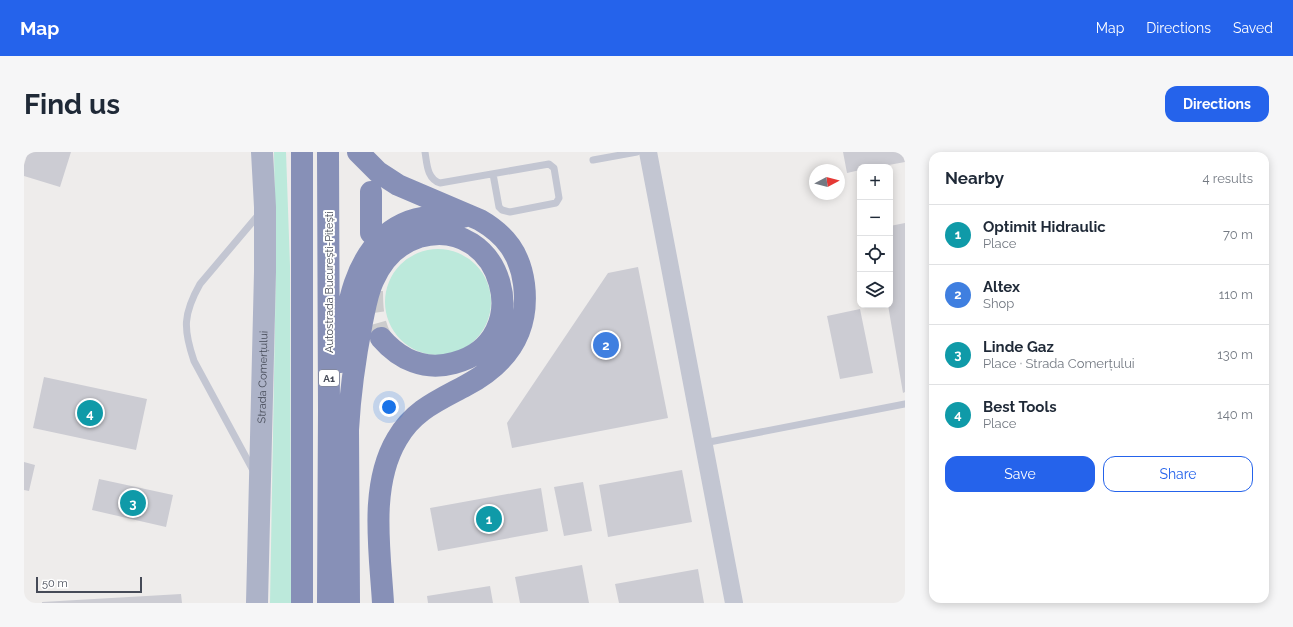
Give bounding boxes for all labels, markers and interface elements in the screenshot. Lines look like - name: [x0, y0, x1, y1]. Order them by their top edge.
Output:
- text: Map: [20, 17, 59, 39]
- text: Map: [1096, 20, 1124, 36]
- text: Directions: [1146, 20, 1211, 36]
- text: Saved: [1233, 20, 1273, 36]
- button: Directions: [1165, 86, 1269, 122]
- text: Find us: [24, 88, 120, 121]
- north arrow: [809, 164, 845, 200]
- map controls: [857, 164, 893, 308]
- button: +: [857, 164, 893, 200]
- text: Nearby: [945, 168, 1004, 188]
- text: 4 results: [1202, 171, 1253, 186]
- button: −: [857, 200, 893, 236]
- street label: Autostrada București-Pitești: [323, 211, 336, 353]
- text: Optimit Hidraulic: [983, 218, 1106, 236]
- text: 1: [955, 227, 961, 242]
- text: 70 m: [1223, 227, 1253, 242]
- button: locate: [857, 236, 893, 272]
- text: Place: [983, 236, 1016, 251]
- button: layers: [857, 272, 893, 308]
- text: Altex: [983, 278, 1020, 296]
- text: 2: [954, 287, 962, 302]
- text: 110 m: [1219, 287, 1253, 302]
- text: Shop: [983, 296, 1014, 311]
- pin: 2: [593, 330, 619, 360]
- street label: Strada Comerțului: [255, 331, 270, 423]
- text: Linde Gaz: [983, 338, 1054, 356]
- text: 3: [954, 347, 962, 362]
- text: 130 m: [1217, 347, 1253, 362]
- text: Place · Strada Comerțului: [983, 356, 1135, 371]
- road number: A1: [319, 370, 339, 386]
- your location: [379, 397, 399, 417]
- pin: 4: [77, 398, 103, 428]
- text: Best Tools: [983, 398, 1057, 416]
- text: 4: [954, 407, 962, 422]
- text: 140 m: [1217, 407, 1253, 422]
- text: Place: [983, 416, 1016, 431]
- button: Save: [945, 456, 1095, 492]
- button: Share: [1103, 456, 1253, 492]
- pin: 3: [120, 488, 146, 518]
- pin: 1: [476, 504, 502, 534]
- scale bar: [36, 575, 142, 594]
- text: 50 m: [42, 577, 68, 590]

